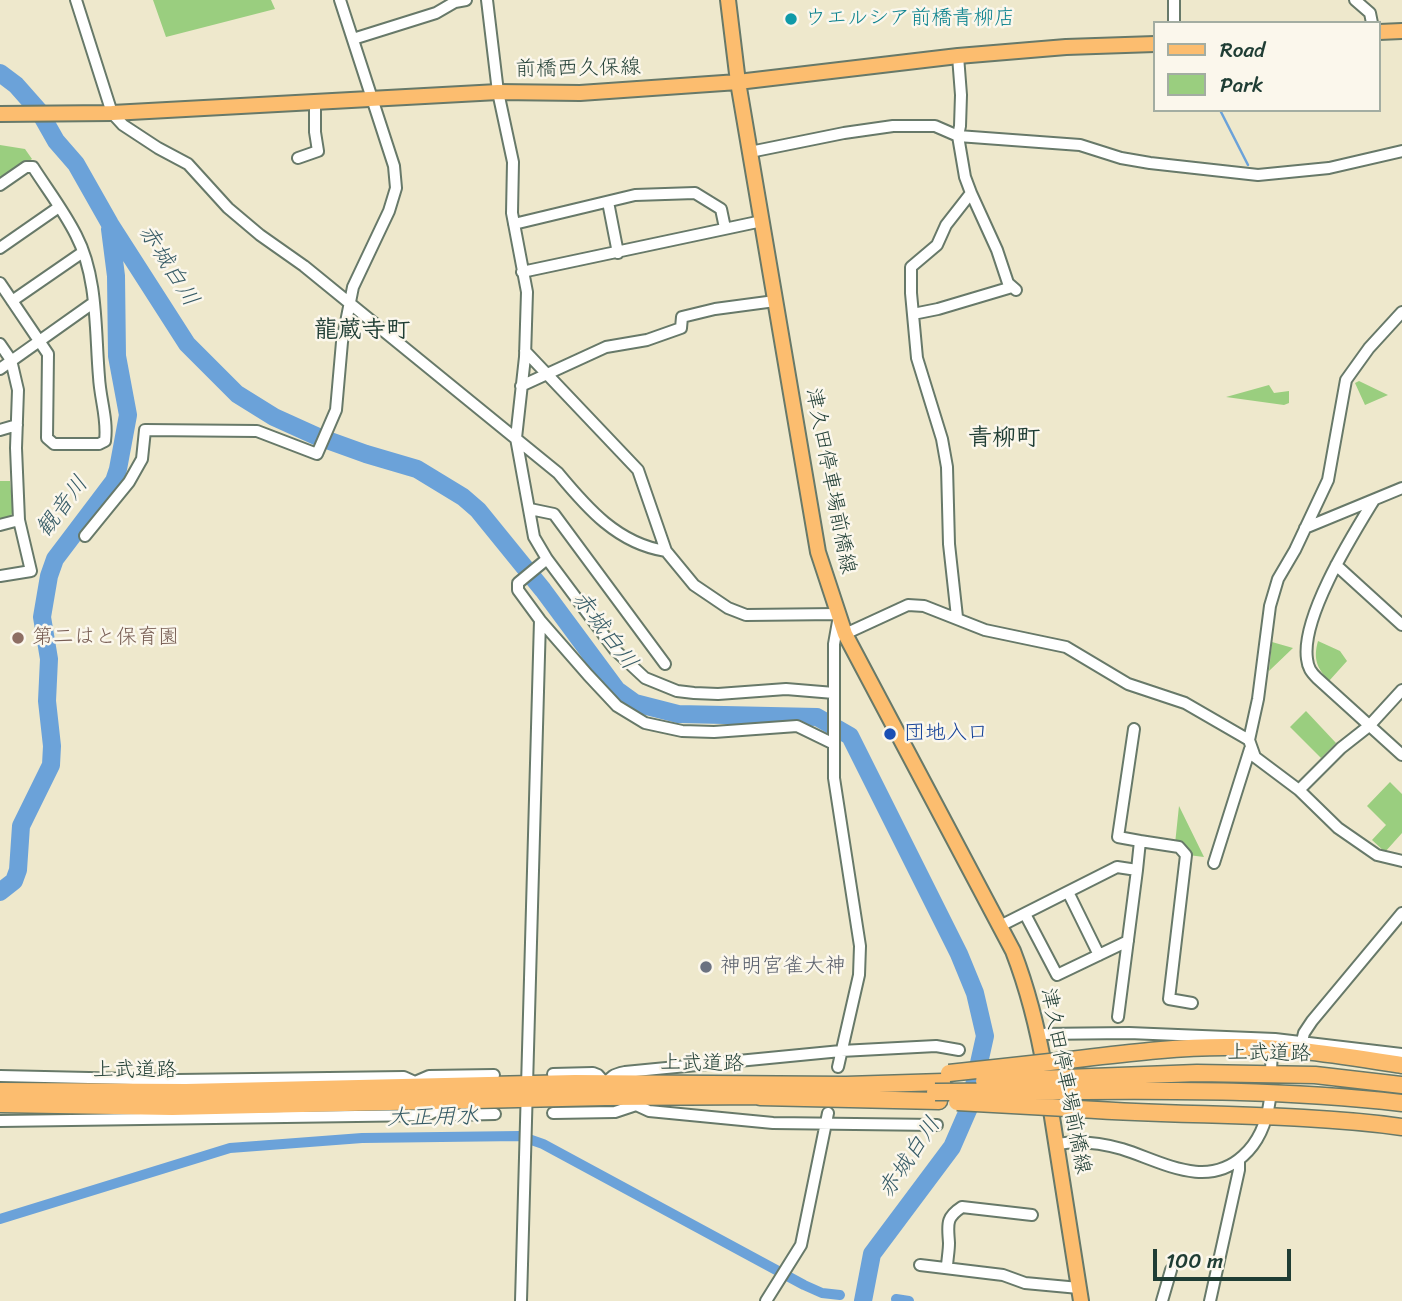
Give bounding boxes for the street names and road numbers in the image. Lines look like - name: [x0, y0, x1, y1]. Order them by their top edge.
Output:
- street label: 前橋西久保線: [515, 55, 641, 83]
- street label: 津久田停車場前橋線: [800, 386, 860, 576]
- street label: 津久田停車場前橋線: [1035, 986, 1095, 1176]
- street label: 上武道路: [1227, 1041, 1311, 1067]
- street label: 上武道路: [660, 1051, 744, 1077]
- street label: 上武道路: [93, 1058, 177, 1084]

